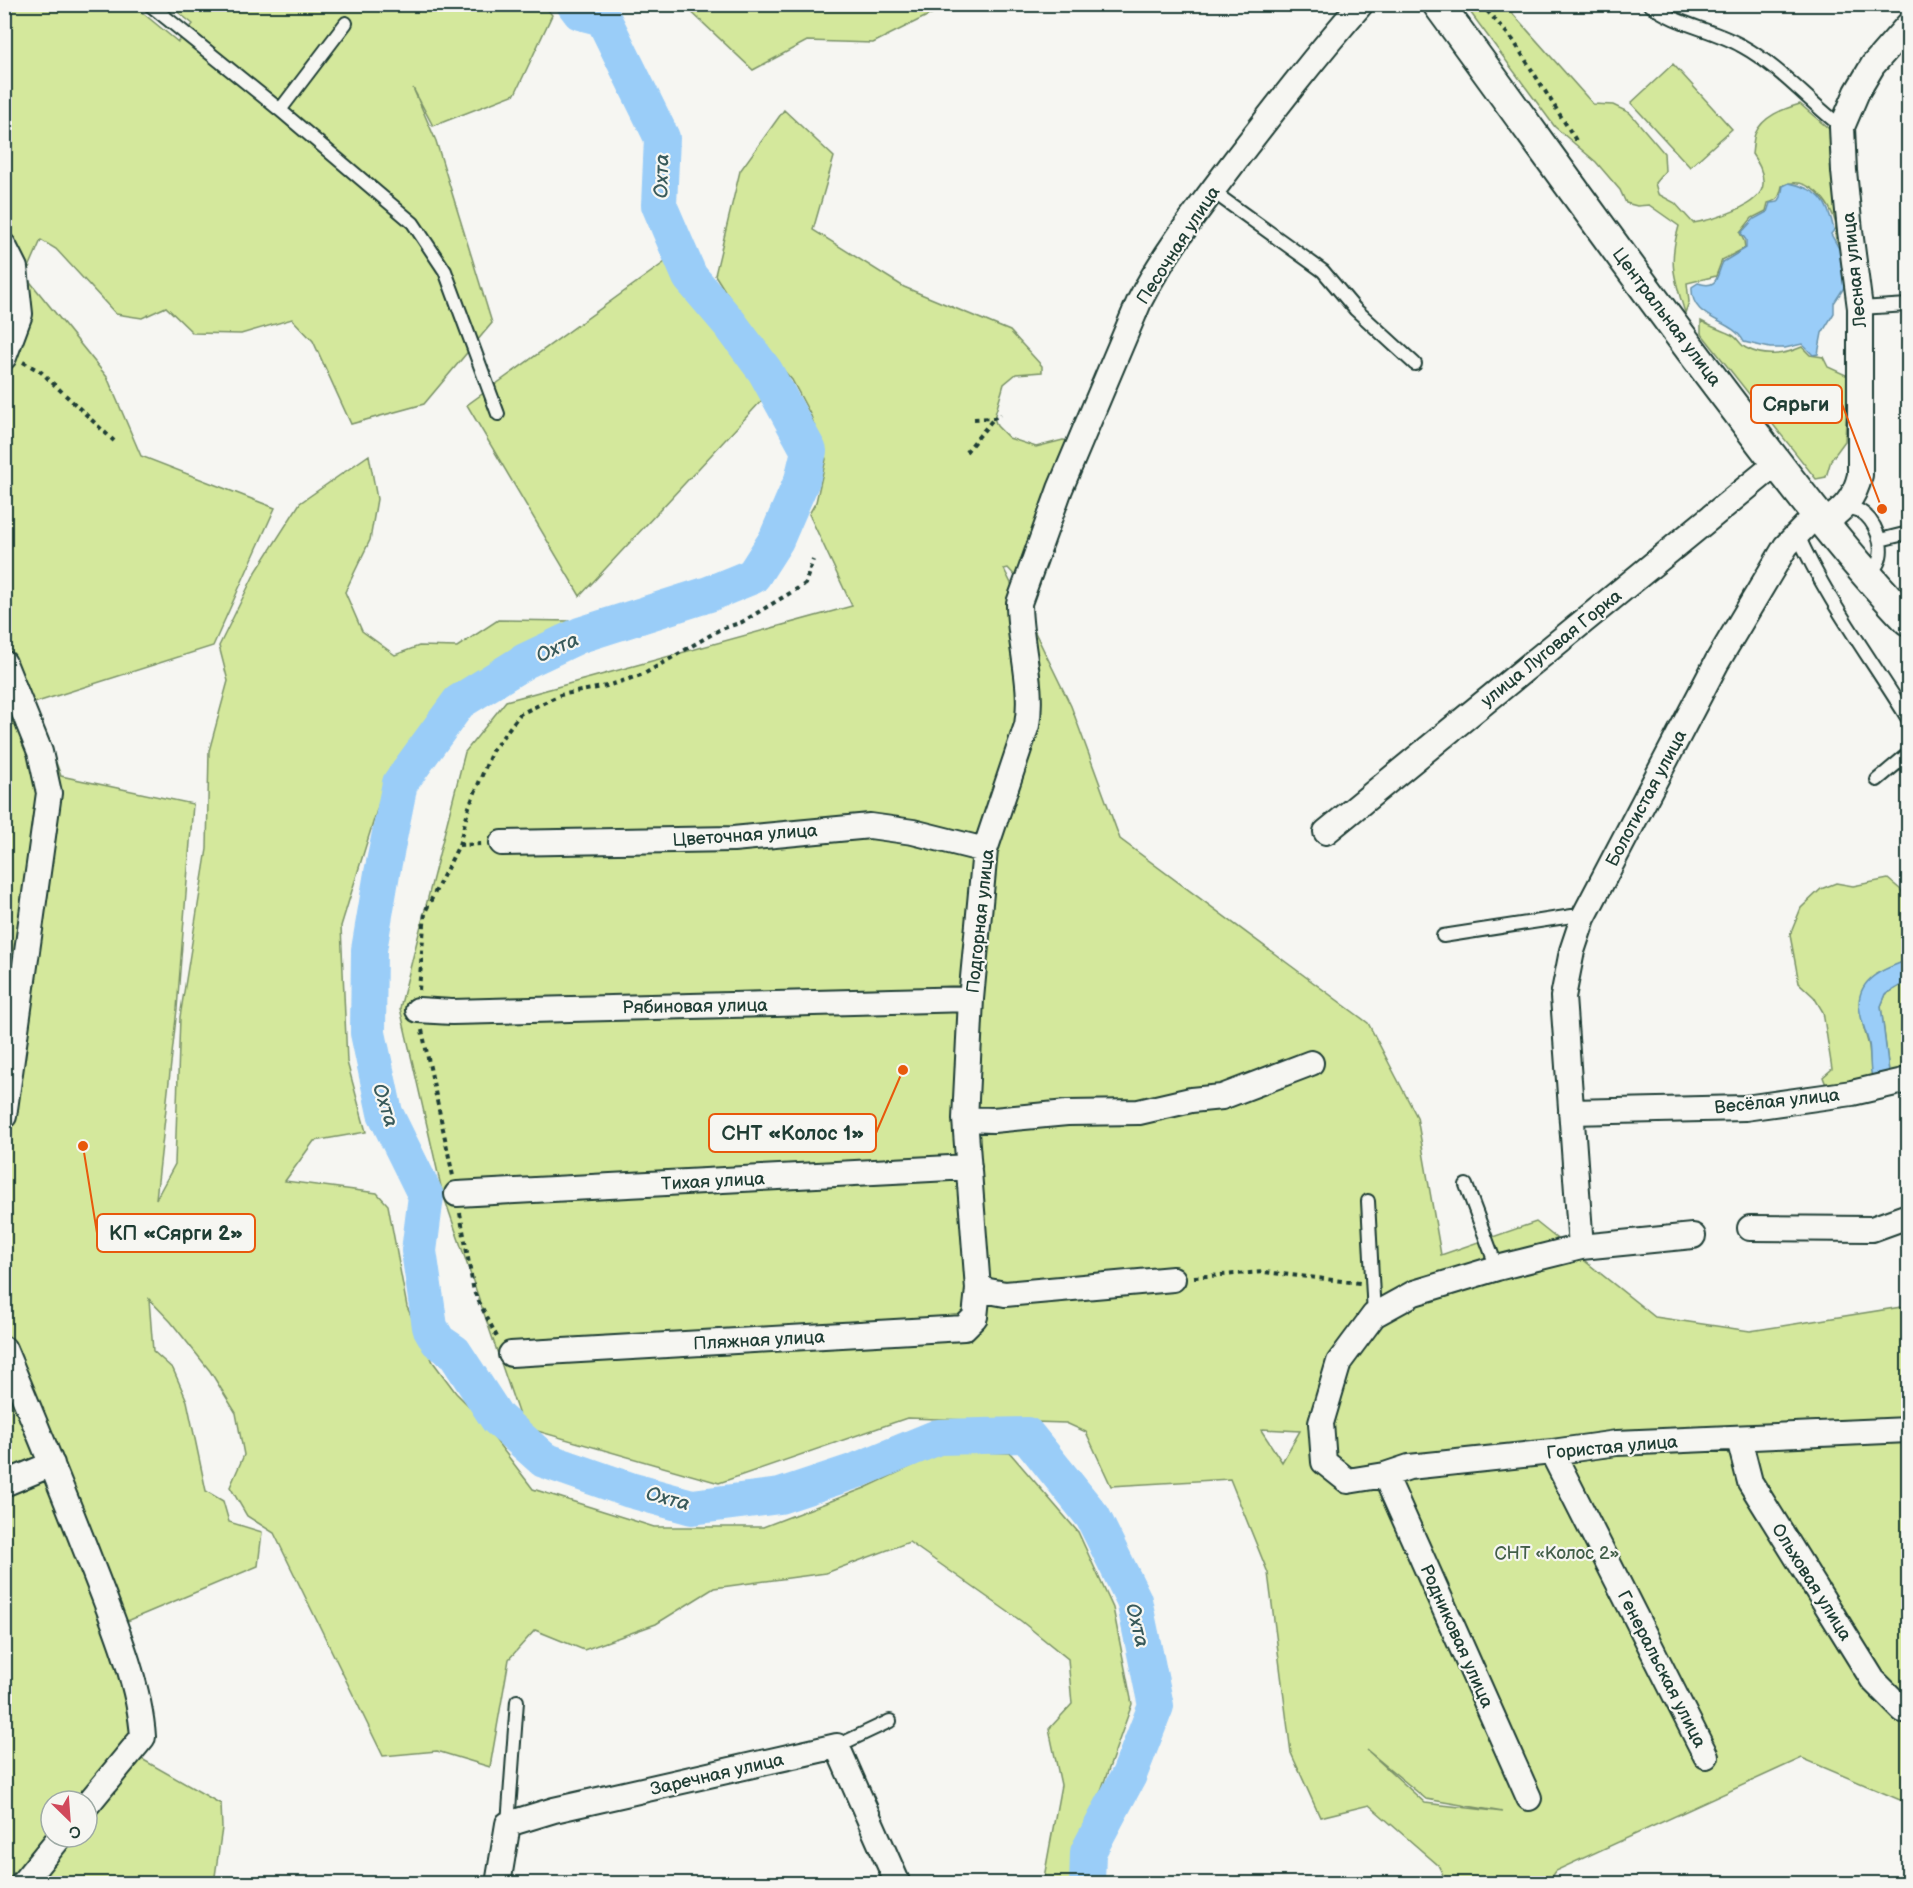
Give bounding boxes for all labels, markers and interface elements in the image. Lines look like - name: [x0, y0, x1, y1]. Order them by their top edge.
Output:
- water label: Охта: [650, 154, 674, 199]
- street label: Песочная улица: [1132, 182, 1225, 308]
- street label: Лесная улица: [1838, 211, 1871, 330]
- street label: Центральная улица: [1608, 244, 1726, 391]
- callout: Сярьги: [1751, 385, 1842, 423]
- text: Сярьги: [1763, 393, 1829, 417]
- street label: улица Луговая Горка: [1477, 585, 1626, 712]
- water label: Охта: [532, 628, 583, 668]
- street label: Болотистая улица: [1602, 726, 1691, 870]
- street label: Цветочная улица: [672, 820, 819, 851]
- street label: Подгорная улица: [962, 848, 999, 994]
- street label: Рябиновая улица: [622, 995, 768, 1018]
- water label: Охта: [367, 1080, 403, 1130]
- street label: Весёлая улица: [1713, 1084, 1841, 1119]
- callout: СНТ «Колос 1»: [709, 1114, 876, 1152]
- text: СНТ «Колос 1»: [722, 1122, 864, 1146]
- street label: Тихая улица: [661, 1168, 766, 1195]
- callout: КП «Сярги 2»: [97, 1214, 255, 1252]
- text: КП «Сярги 2»: [109, 1222, 243, 1246]
- street label: Пляжная улица: [693, 1327, 826, 1354]
- street label: Гористая улица: [1546, 1431, 1679, 1464]
- water label: Охта: [643, 1482, 692, 1516]
- street label: Ольховая улица: [1767, 1520, 1856, 1645]
- park label: СНТ «Колос 2»: [1494, 1543, 1620, 1564]
- street label: Родниковая улица: [1415, 1561, 1498, 1712]
- street label: Генеральская улица: [1613, 1587, 1710, 1752]
- water label: Охта: [1120, 1601, 1154, 1650]
- street label: Заречная улица: [648, 1749, 786, 1800]
- north arrow: [39, 1789, 99, 1849]
- text: С: [66, 1820, 84, 1842]

